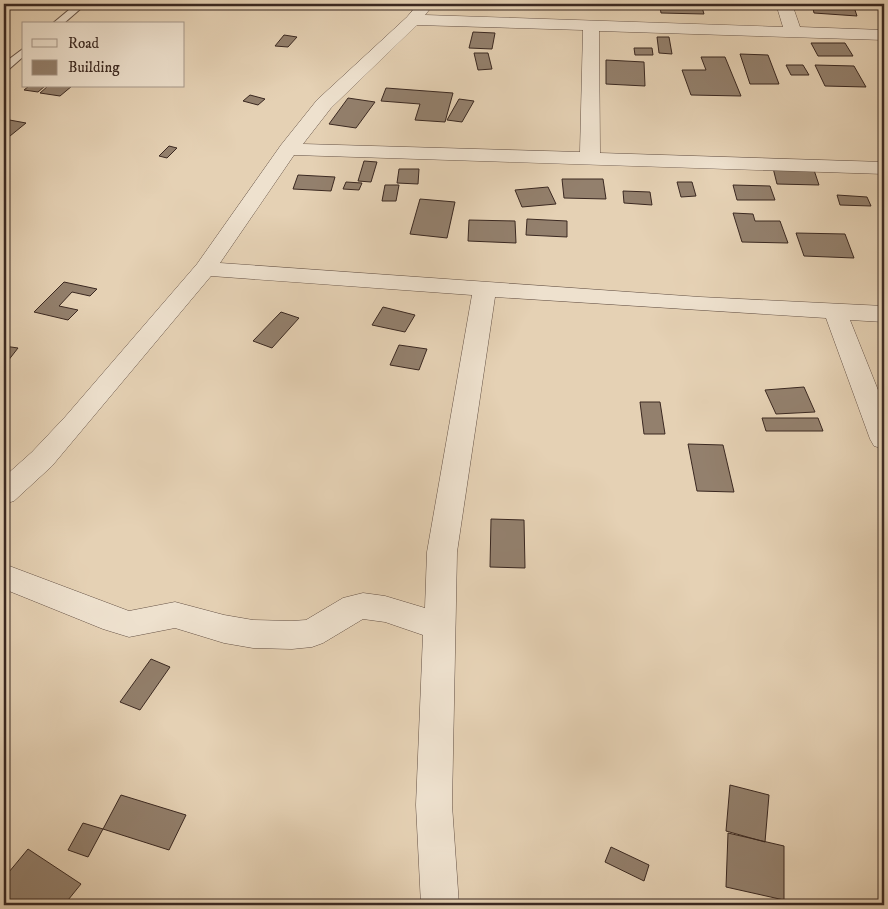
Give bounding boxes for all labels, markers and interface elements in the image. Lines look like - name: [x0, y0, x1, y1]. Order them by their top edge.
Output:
- legend: [22, 22, 185, 88]
- text: Road: [68, 34, 100, 53]
- text: Building: [68, 58, 120, 77]

